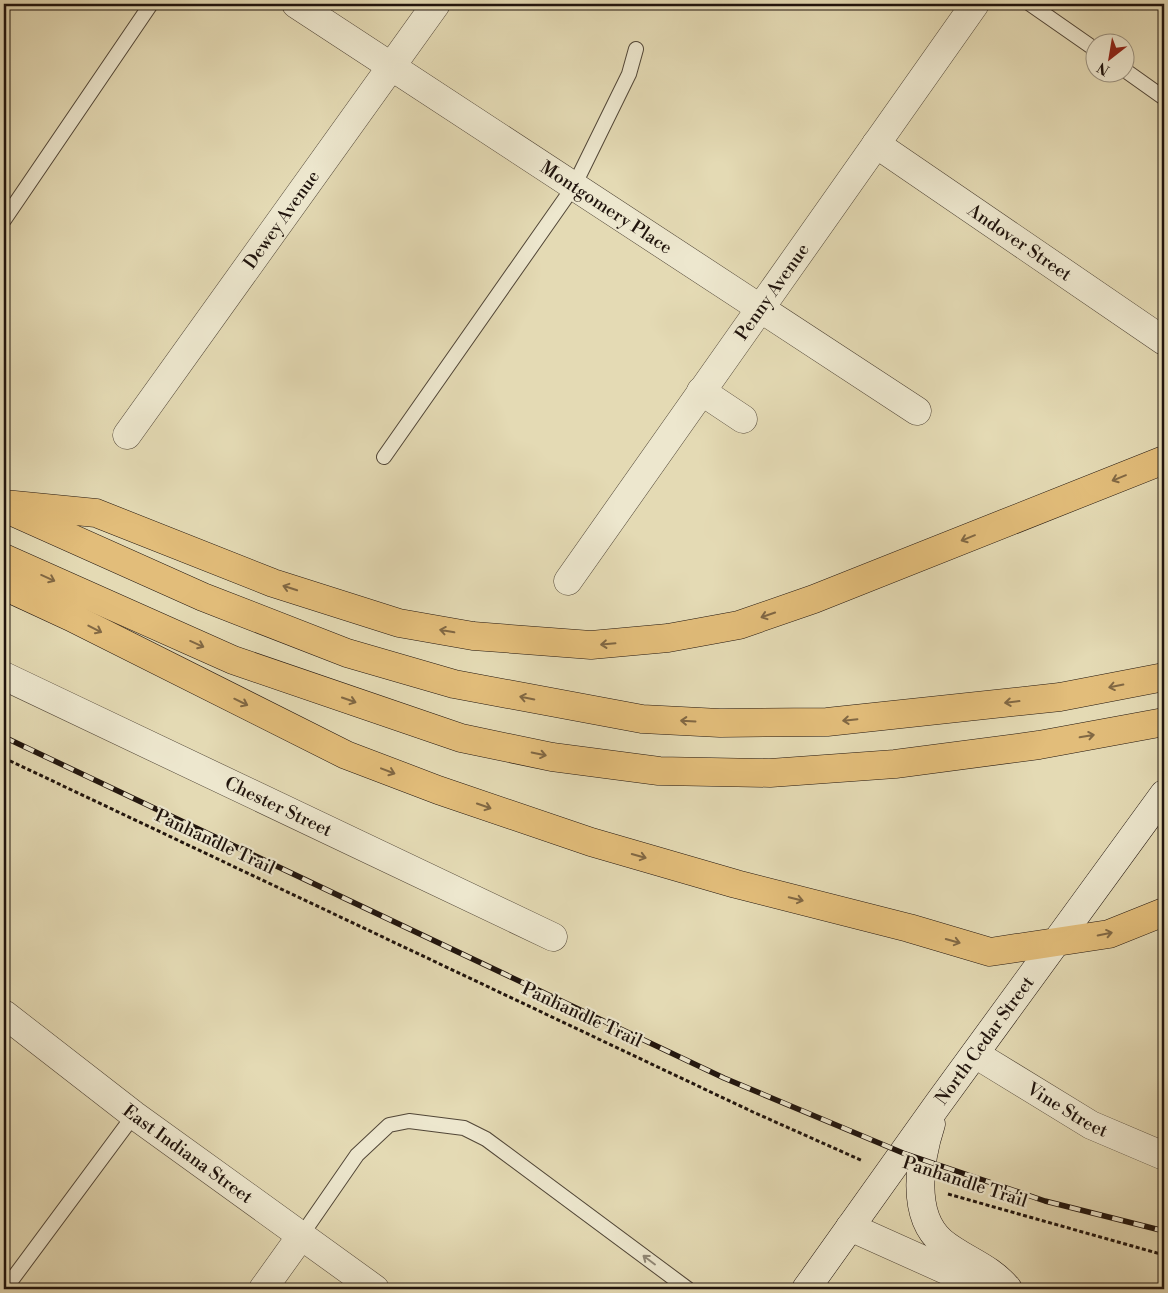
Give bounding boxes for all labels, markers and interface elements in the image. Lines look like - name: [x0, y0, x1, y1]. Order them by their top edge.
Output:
- north arrow: [1086, 32, 1136, 82]
- text: N: [1094, 58, 1113, 79]
- street label: Montgomery Place: [536, 156, 677, 259]
- street label: Dewey Avenue: [238, 166, 325, 274]
- street label: Andover Street: [962, 198, 1077, 286]
- street label: Penny Avenue: [730, 239, 814, 345]
- one-way arrow: [1112, 473, 1127, 483]
- one-way arrow: [961, 534, 976, 543]
- one-way arrow: [40, 574, 55, 584]
- one-way arrow: [283, 583, 299, 593]
- one-way arrow: [760, 611, 776, 620]
- one-way arrow: [87, 625, 102, 635]
- one-way arrow: [439, 626, 455, 636]
- one-way arrow: [189, 639, 204, 649]
- one-way arrow: [601, 639, 617, 648]
- one-way arrow: [1109, 682, 1125, 691]
- one-way arrow: [520, 693, 536, 703]
- one-way arrow: [341, 696, 357, 705]
- one-way arrow: [233, 697, 248, 707]
- one-way arrow: [1004, 697, 1020, 707]
- one-way arrow: [842, 715, 858, 724]
- one-way arrow: [680, 717, 696, 726]
- one-way arrow: [1079, 731, 1095, 741]
- one-way arrow: [531, 750, 547, 759]
- one-way arrow: [380, 767, 395, 776]
- street label: Chester Street: [221, 771, 336, 842]
- one-way arrow: [476, 802, 492, 811]
- street label: Panhandle Trail: [151, 804, 279, 880]
- one-way arrow: [631, 851, 647, 861]
- one-way arrow: [787, 895, 803, 904]
- one-way arrow: [1096, 929, 1112, 938]
- one-way arrow: [944, 936, 960, 946]
- street label: North Cedar Street: [930, 971, 1039, 1109]
- street label: Panhandle Trail: [518, 977, 646, 1053]
- street label: Vine Street: [1022, 1076, 1112, 1143]
- street label: East Indiana Street: [118, 1099, 258, 1209]
- street label: Panhandle Trail: [900, 1151, 1031, 1213]
- one-way arrow: [642, 1255, 656, 1265]

